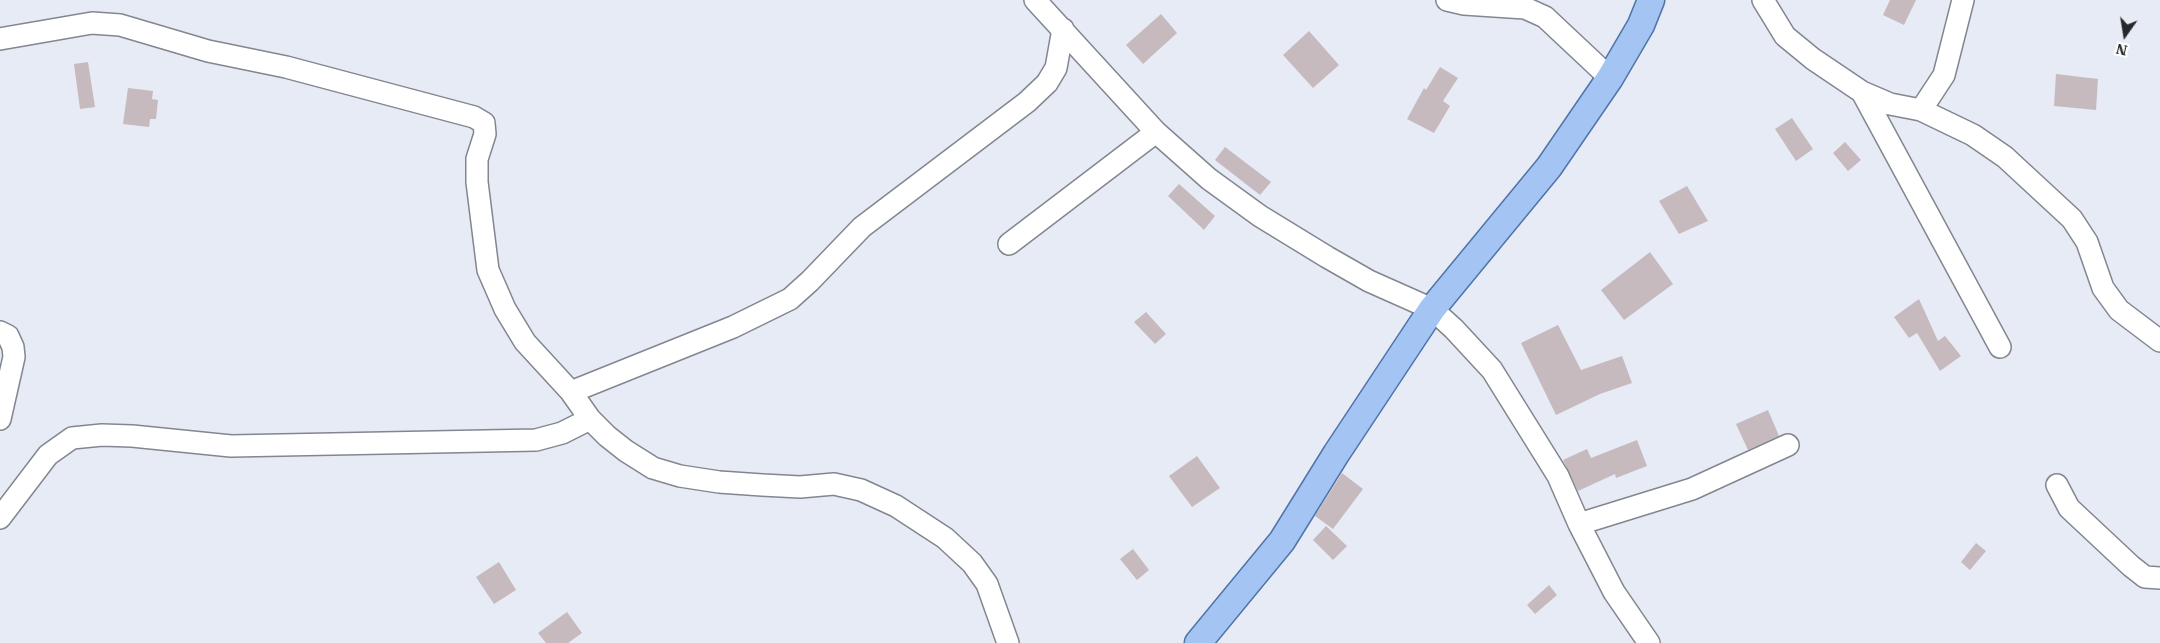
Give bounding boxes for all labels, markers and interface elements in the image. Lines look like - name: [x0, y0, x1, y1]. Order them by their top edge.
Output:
- north arrow: [2100, 10, 2150, 60]
- text: N: [2114, 40, 2129, 60]

